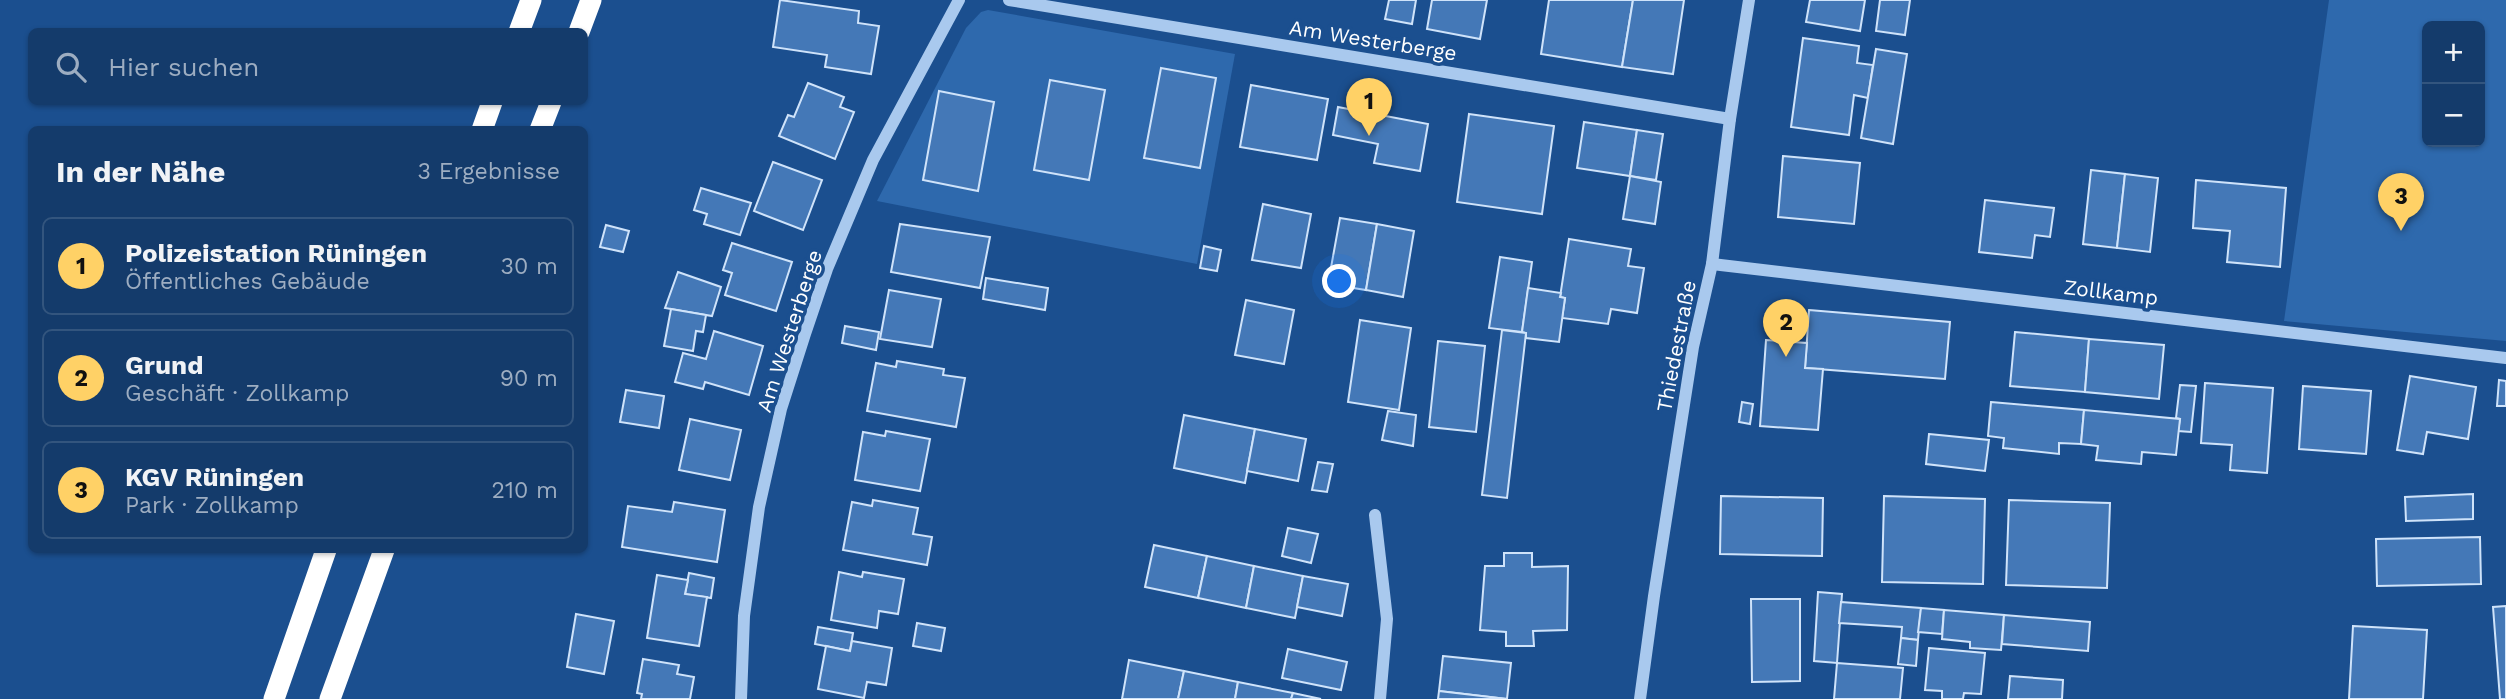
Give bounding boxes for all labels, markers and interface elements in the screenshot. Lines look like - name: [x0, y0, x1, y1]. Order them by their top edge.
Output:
- street label: Am Westerberge: [1287, 14, 1459, 66]
- map controls: [2422, 21, 2485, 147]
- button: +: [2422, 21, 2485, 84]
- search box: [28, 28, 588, 105]
- icon: search: [52, 48, 90, 86]
- text: Hier suchen: [108, 52, 259, 82]
- pin: 1: [1346, 78, 1392, 136]
- button: −: [2422, 84, 2485, 147]
- text: In der Nähe: [56, 154, 225, 189]
- text: 3 Ergebnisse: [417, 158, 560, 185]
- pin: 3: [2378, 173, 2424, 231]
- text: Polizeistation Rüningen: [125, 238, 427, 268]
- street label: Am Westerberge: [751, 247, 827, 415]
- text: 1: [76, 253, 86, 280]
- text: 30 m: [501, 253, 558, 280]
- your location: [1322, 264, 1356, 298]
- text: Öffentliches Gebäude: [125, 268, 370, 295]
- street label: Zollkamp: [2062, 274, 2160, 310]
- street label: Thiedestraße: [1651, 278, 1701, 414]
- pin: 2: [1763, 299, 1809, 357]
- text: Grund: [125, 350, 204, 380]
- text: 2: [74, 365, 88, 392]
- text: 90 m: [500, 365, 558, 392]
- text: Geschäft · Zollkamp: [125, 380, 349, 407]
- text: KGV Rüningen: [125, 462, 304, 492]
- text: 3: [74, 477, 88, 504]
- text: 210 m: [492, 477, 558, 504]
- text: Park · Zollkamp: [125, 492, 299, 519]

